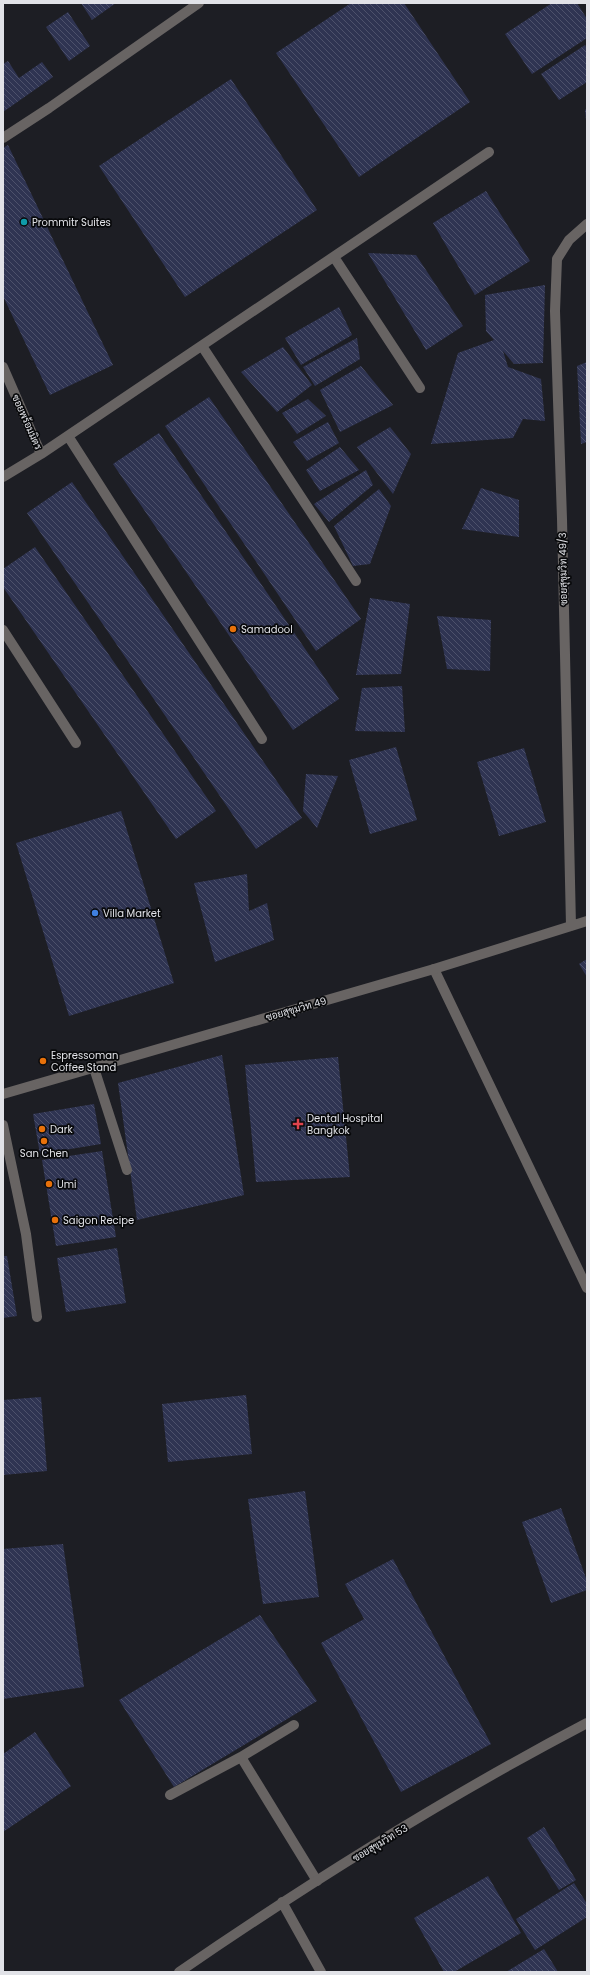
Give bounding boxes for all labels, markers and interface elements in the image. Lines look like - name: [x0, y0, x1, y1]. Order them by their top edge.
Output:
- place label: Prommitr Suites: [32, 215, 111, 230]
- marker: Prommitr Suites: [19, 217, 29, 227]
- street label: ซอยพร้อมมิตร: [8, 392, 46, 452]
- street label: ซอยสุขุมวิท 49/3: [555, 532, 571, 606]
- place label: Samadool: [241, 622, 293, 637]
- marker: Samadool: [228, 624, 238, 634]
- place label: Villa Market: [103, 906, 161, 921]
- marker: Villa Market: [90, 908, 100, 918]
- street label: ซอยสุขุมวิท 49: [264, 993, 328, 1025]
- place label: Espressoman Coffee Stand: [51, 1048, 118, 1075]
- marker: Espressoman Coffee Stand: [38, 1056, 48, 1066]
- place label: Dental Hospital Bangkok: [307, 1111, 383, 1138]
- marker: Dental Hospital Bangkok: [292, 1118, 304, 1130]
- place label: Dark: [50, 1122, 74, 1137]
- marker: Dark: [37, 1124, 47, 1134]
- marker: San Chen: [39, 1136, 49, 1146]
- place label: San Chen: [20, 1146, 68, 1161]
- place label: Umi: [57, 1177, 77, 1192]
- marker: Umi: [44, 1179, 54, 1189]
- place label: Saigon Recipe: [63, 1213, 134, 1228]
- marker: Saigon Recipe: [50, 1215, 60, 1225]
- street label: ซอยสุขุมวิท 53: [349, 1821, 411, 1865]

